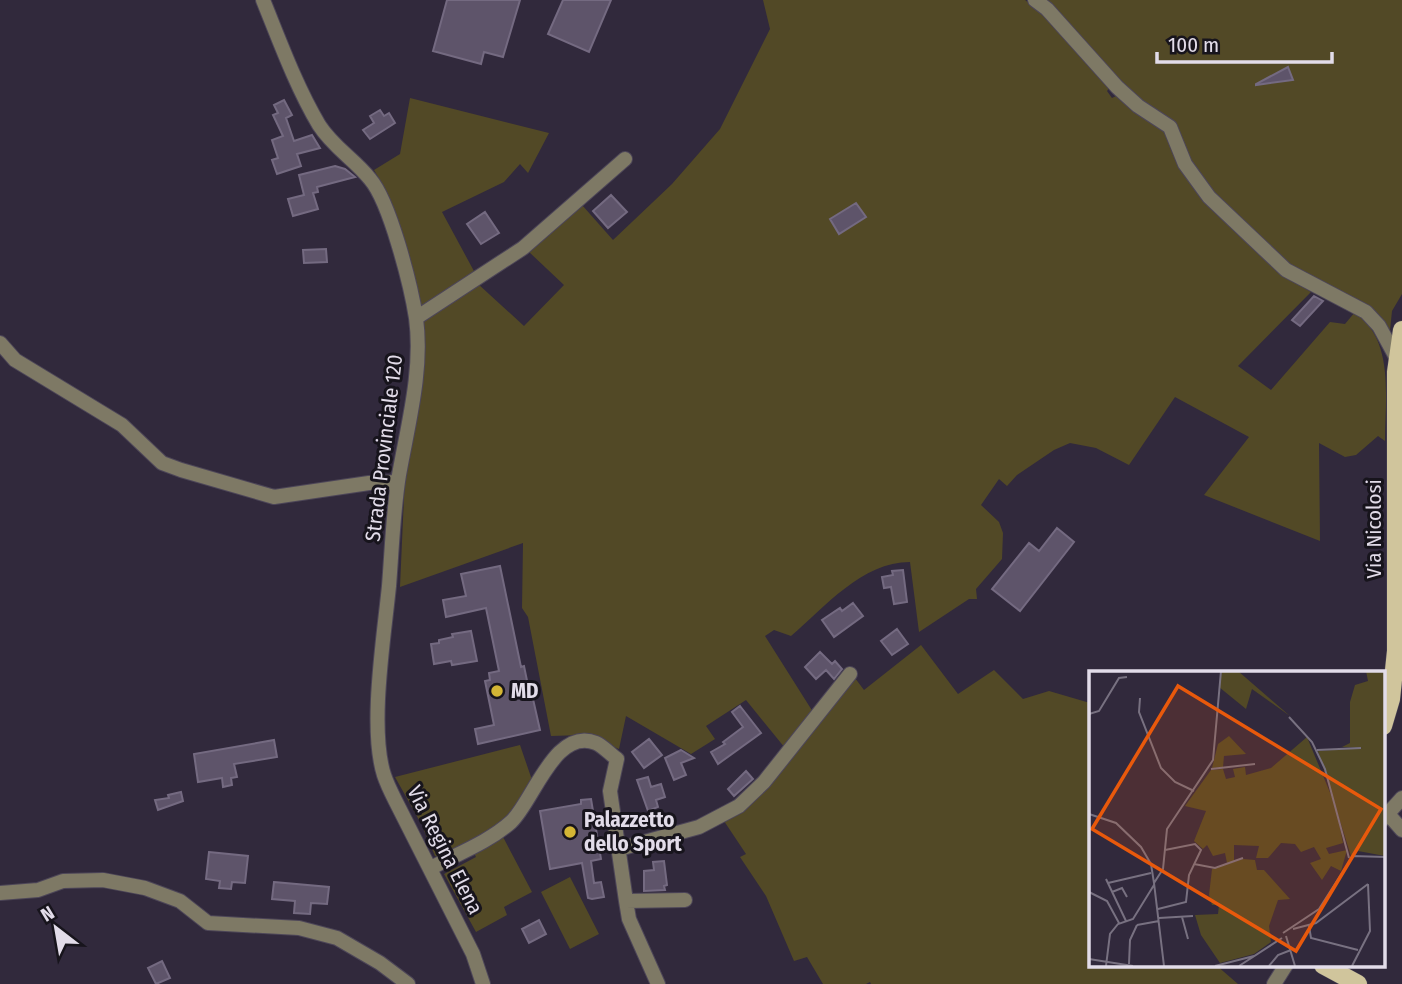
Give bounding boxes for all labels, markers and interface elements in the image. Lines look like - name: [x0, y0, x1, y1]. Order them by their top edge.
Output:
- scale bar: [1157, 21, 1332, 65]
- text: 100 m: [1168, 32, 1219, 58]
- street label: Strada Provinciale 120: [360, 353, 408, 543]
- street label: Via Nicolosi: [1361, 479, 1387, 579]
- inset map: [1089, 671, 1384, 967]
- place label: MD: [511, 678, 539, 704]
- marker: MD: [489, 683, 505, 699]
- street label: Via Regina Elena: [401, 781, 489, 919]
- place label: Palazzetto dello Sport: [584, 807, 682, 857]
- marker: Palazzetto dello Sport: [562, 824, 578, 840]
- north arrow: [21, 893, 91, 963]
- text: N: [37, 901, 58, 927]

